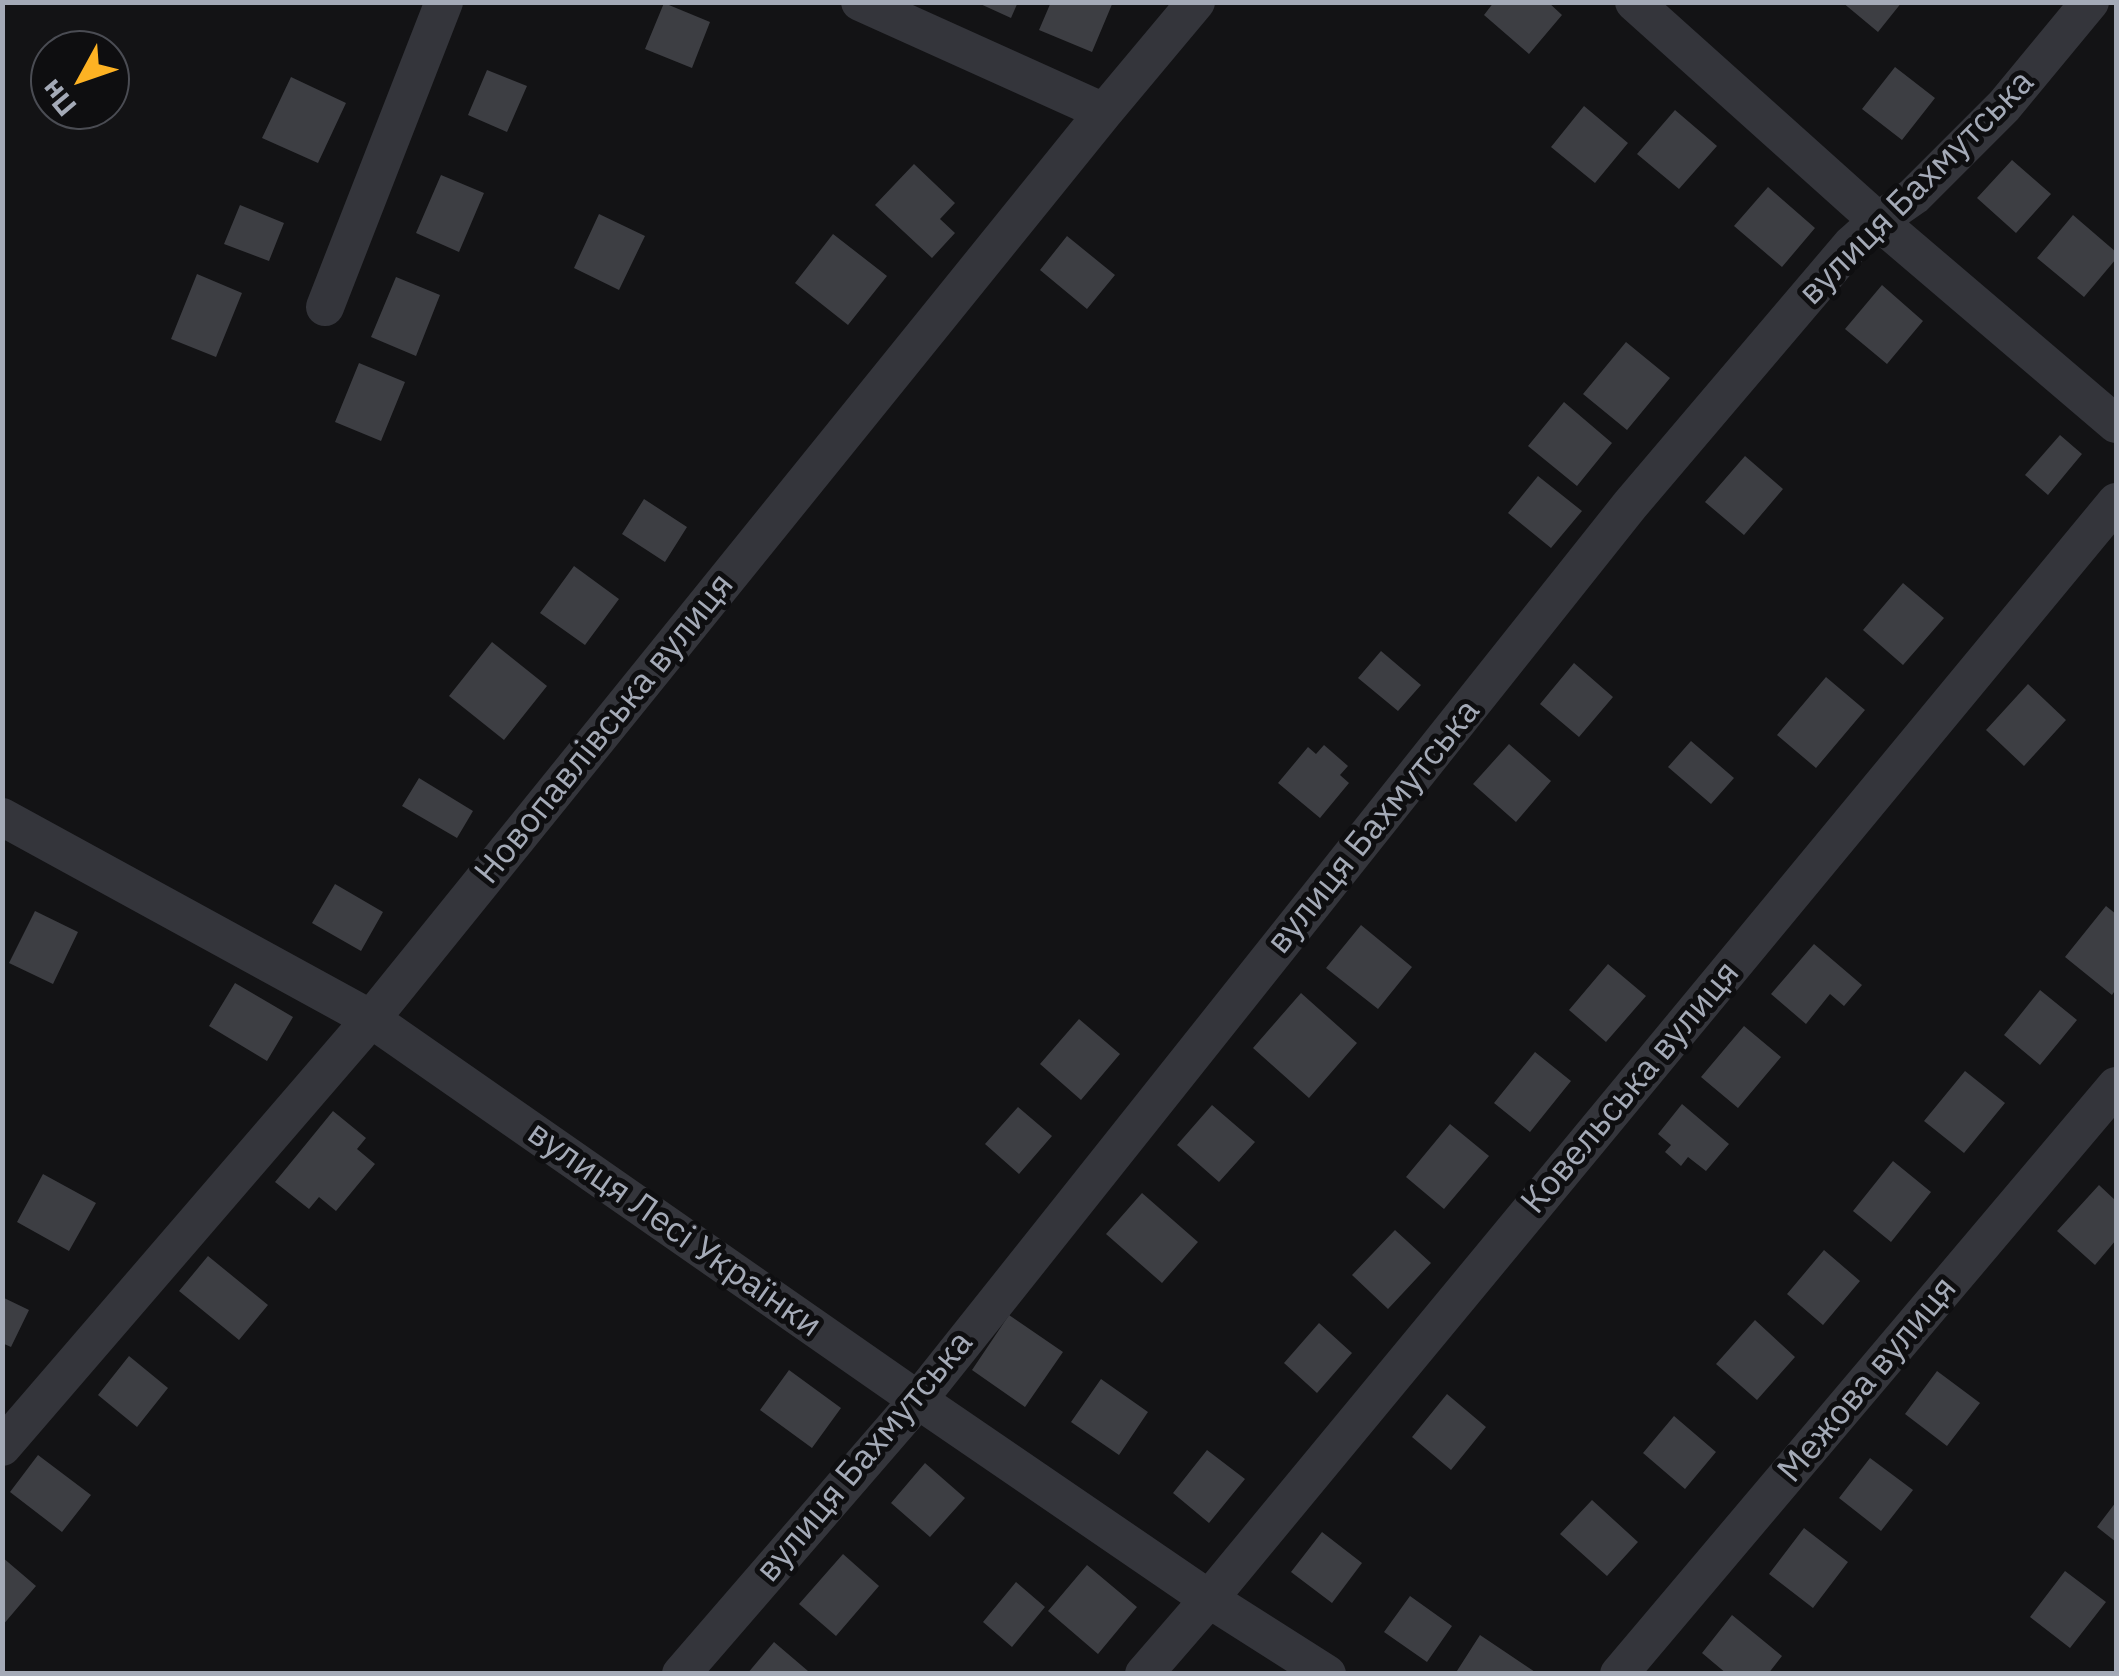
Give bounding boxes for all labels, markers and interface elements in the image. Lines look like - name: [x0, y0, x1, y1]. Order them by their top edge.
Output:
- north arrow: [30, 30, 130, 130]
- street label: вулиця Бахмутська: [1791, 62, 2043, 314]
- text: Пн: [32, 72, 84, 124]
- street label: Новопавлівська вулиця: [467, 565, 743, 893]
- street label: вулиця Бахмутська: [1259, 691, 1489, 963]
- street label: Ковельська вулиця: [1513, 953, 1749, 1223]
- street label: вулиця Лесі Українки: [519, 1113, 829, 1347]
- street label: Межова вулиця: [1770, 1269, 1966, 1491]
- street label: вулиця Бахмутська: [748, 1323, 982, 1591]

